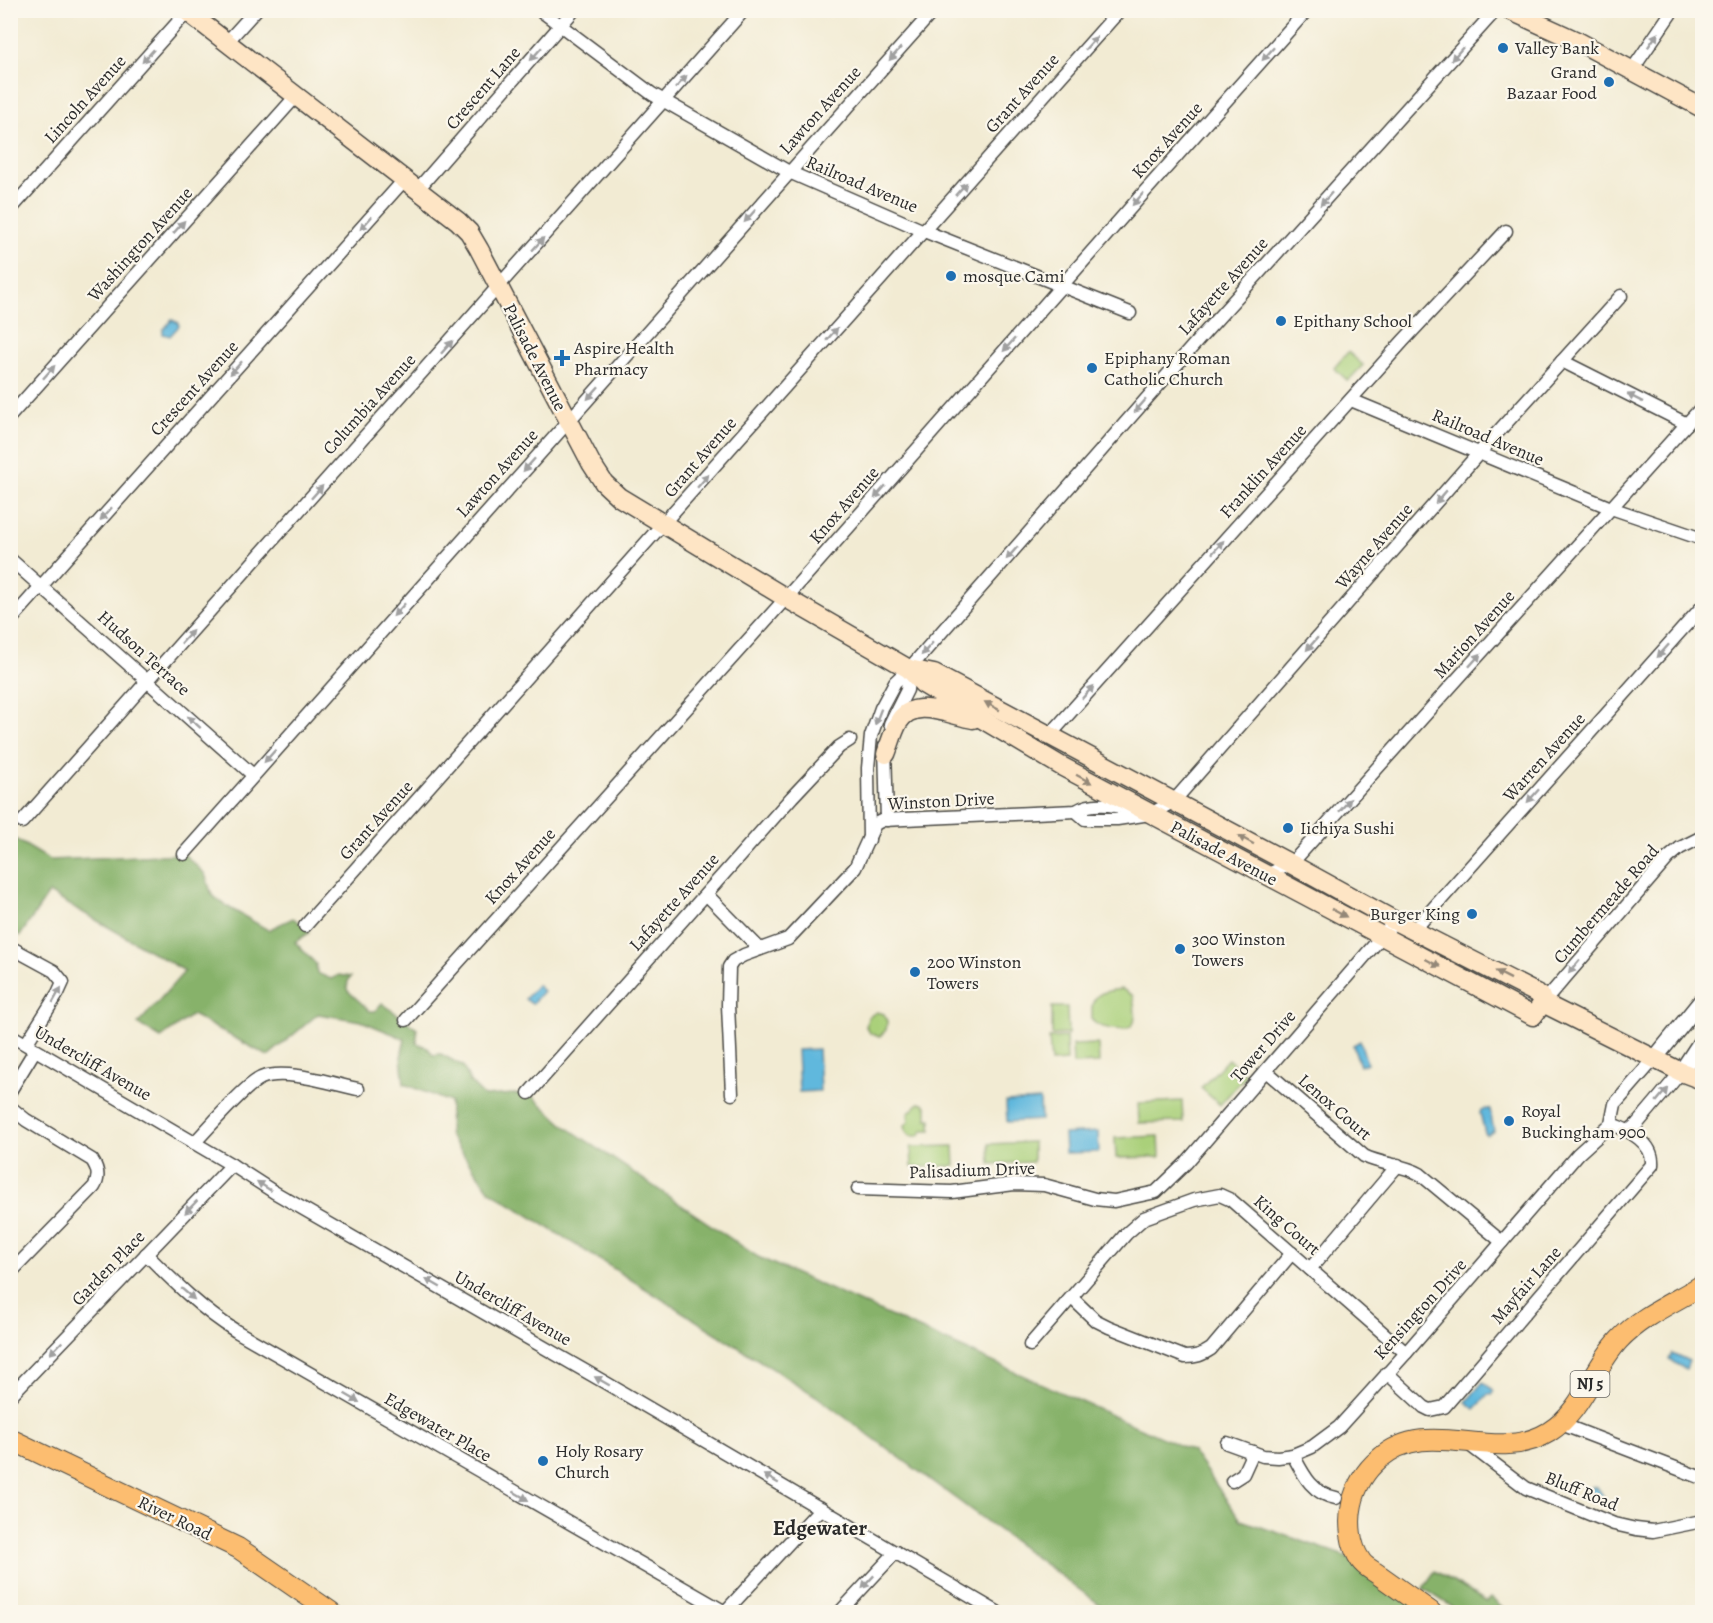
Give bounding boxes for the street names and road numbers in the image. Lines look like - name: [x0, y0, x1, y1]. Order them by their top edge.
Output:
- street label: Crescent Lane: [440, 41, 526, 135]
- street label: Grant Avenue: [980, 48, 1064, 138]
- street label: Lincoln Avenue: [39, 49, 131, 149]
- street label: Lawton Avenue: [774, 60, 866, 160]
- street label: Knox Avenue: [1126, 96, 1208, 184]
- street label: Railroad Avenue: [802, 150, 922, 218]
- street label: Washington Avenue: [81, 182, 198, 307]
- street label: Lafayette Avenue: [1173, 232, 1273, 340]
- street label: Palisade Avenue: [498, 299, 572, 415]
- street label: Crescent Avenue: [144, 335, 244, 441]
- street label: Columbia Avenue: [317, 348, 421, 460]
- street label: Railroad Avenue: [1428, 403, 1548, 471]
- street label: Grant Avenue: [658, 411, 742, 503]
- street label: Franklin Avenue: [1214, 419, 1312, 523]
- street label: Lawton Avenue: [451, 423, 543, 523]
- street label: Knox Avenue: [804, 461, 884, 549]
- street label: Wayne Avenue: [1329, 498, 1418, 595]
- street label: Marion Avenue: [1428, 585, 1520, 683]
- street label: Hudson Terrace: [93, 605, 195, 701]
- street label: Warren Avenue: [1497, 707, 1591, 808]
- street label: Grant Avenue: [334, 775, 418, 865]
- street label: Winston Drive: [886, 786, 995, 816]
- street label: Palisade Avenue: [1166, 815, 1282, 891]
- street label: Knox Avenue: [479, 822, 561, 910]
- street label: Cumbermeade Road: [1548, 839, 1665, 969]
- street label: Lafayette Avenue: [624, 848, 724, 956]
- street label: Tower Drive: [1225, 1005, 1301, 1087]
- street label: Undercliff Avenue: [30, 1020, 156, 1106]
- street label: Lenox Court: [1293, 1068, 1377, 1146]
- street label: Palisadium Drive: [908, 1156, 1036, 1184]
- street label: King Court: [1248, 1189, 1326, 1261]
- street label: Garden Place: [66, 1225, 150, 1311]
- street label: Mayfair Lane: [1485, 1241, 1567, 1329]
- street label: Kensington Drive: [1368, 1253, 1472, 1365]
- street label: Undercliff Avenue: [450, 1265, 576, 1351]
- road number: NJ 5: [1570, 1371, 1610, 1397]
- street label: Edgewater Place: [380, 1387, 496, 1467]
- street label: Bluff Road: [1542, 1465, 1623, 1517]
- street label: River Road: [134, 1490, 216, 1546]

